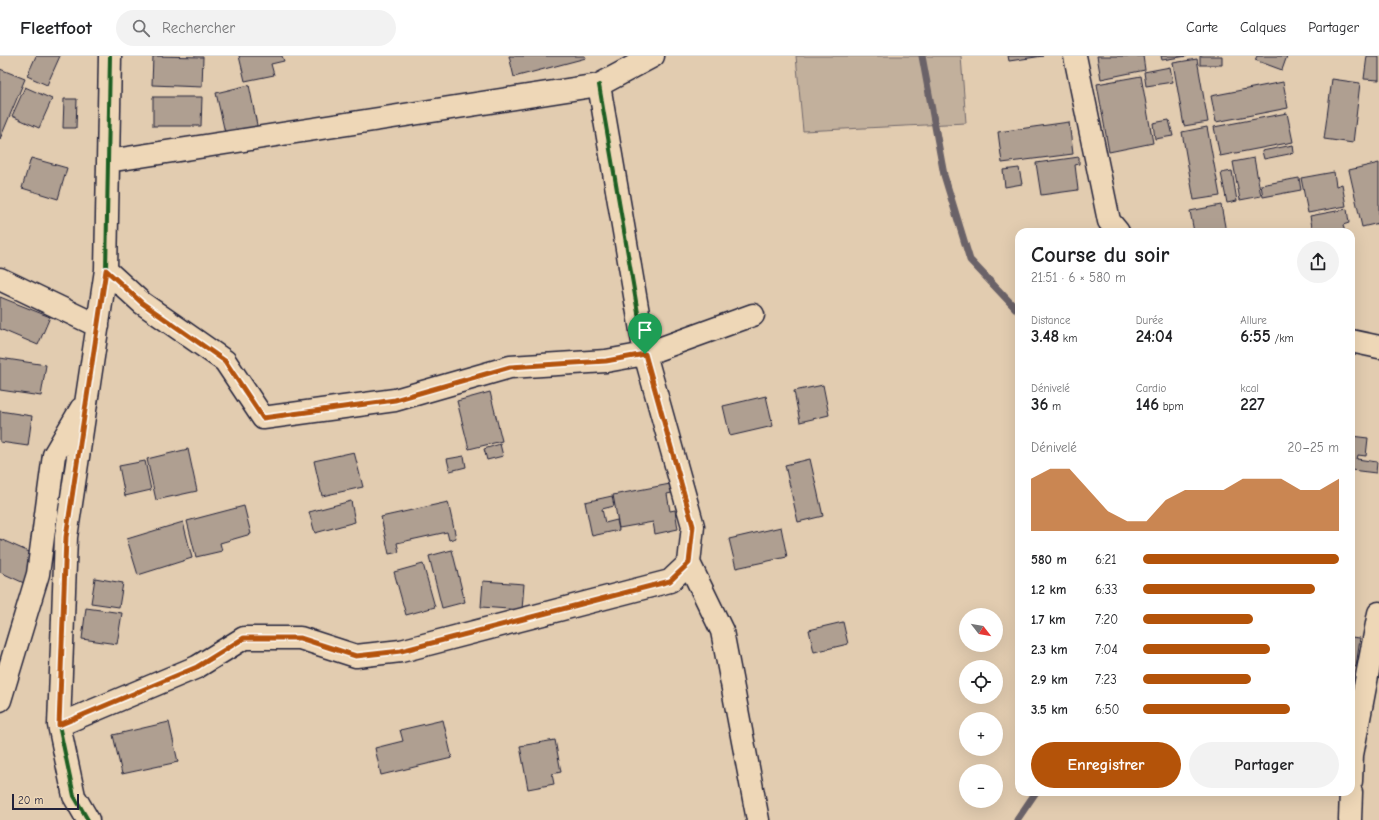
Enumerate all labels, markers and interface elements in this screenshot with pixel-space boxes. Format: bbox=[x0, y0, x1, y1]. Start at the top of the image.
search box bbox=[116, 10, 396, 46]
text: Fleetfoot bbox=[20, 17, 92, 39]
icon: search bbox=[130, 17, 152, 39]
text: Rechercher bbox=[162, 19, 235, 37]
text: Carte bbox=[1186, 19, 1218, 36]
text: Calques bbox=[1240, 19, 1286, 36]
text: Partager bbox=[1308, 19, 1359, 36]
button: share bbox=[1297, 241, 1339, 283]
text: Course du soir bbox=[1031, 242, 1170, 268]
text: 21:51 · 6 × 580 m bbox=[1031, 270, 1126, 285]
pin bbox=[628, 313, 662, 354]
text: Distance bbox=[1031, 314, 1070, 327]
text: Durée bbox=[1136, 314, 1163, 327]
text: Allure bbox=[1240, 314, 1267, 327]
icon: arrive bbox=[634, 319, 656, 341]
text: 3.48 bbox=[1031, 327, 1059, 346]
text: 24:04 bbox=[1136, 327, 1173, 346]
text: 6:55 bbox=[1240, 327, 1271, 346]
text: km bbox=[1059, 332, 1077, 345]
text: /km bbox=[1271, 332, 1294, 345]
text: Dénivelé bbox=[1031, 382, 1070, 395]
text: Cardio bbox=[1136, 382, 1166, 395]
text: kcal bbox=[1240, 382, 1259, 395]
text: 36 bbox=[1031, 395, 1048, 414]
text: 146 bbox=[1136, 395, 1159, 414]
text: 227 bbox=[1240, 395, 1265, 414]
text: m bbox=[1048, 400, 1061, 413]
text: bpm bbox=[1159, 400, 1184, 413]
text: Dénivelé bbox=[1031, 440, 1077, 455]
text: 20–25 m bbox=[1288, 440, 1339, 455]
text: 580 m bbox=[1031, 552, 1067, 567]
text: 6:21 bbox=[1095, 552, 1116, 567]
text: 1.2 km bbox=[1031, 582, 1066, 597]
text: 6:33 bbox=[1095, 582, 1118, 597]
north arrow bbox=[959, 608, 1003, 652]
map controls bbox=[959, 608, 1003, 808]
text: 1.7 km bbox=[1031, 612, 1066, 627]
text: 7:20 bbox=[1095, 612, 1118, 627]
text: 2.3 km bbox=[1031, 642, 1068, 657]
text: 7:04 bbox=[1095, 642, 1118, 657]
button: locate bbox=[959, 660, 1003, 704]
text: 2.9 km bbox=[1031, 672, 1068, 687]
text: 7:23 bbox=[1095, 672, 1117, 687]
text: 3.5 km bbox=[1031, 702, 1068, 717]
text: 6:50 bbox=[1095, 702, 1119, 717]
button: + bbox=[959, 712, 1003, 756]
button: Enregistrer bbox=[1031, 742, 1181, 788]
button: Partager bbox=[1189, 742, 1339, 788]
button: − bbox=[959, 764, 1003, 808]
scale bar bbox=[12, 792, 79, 811]
text: 20 m bbox=[18, 794, 43, 807]

